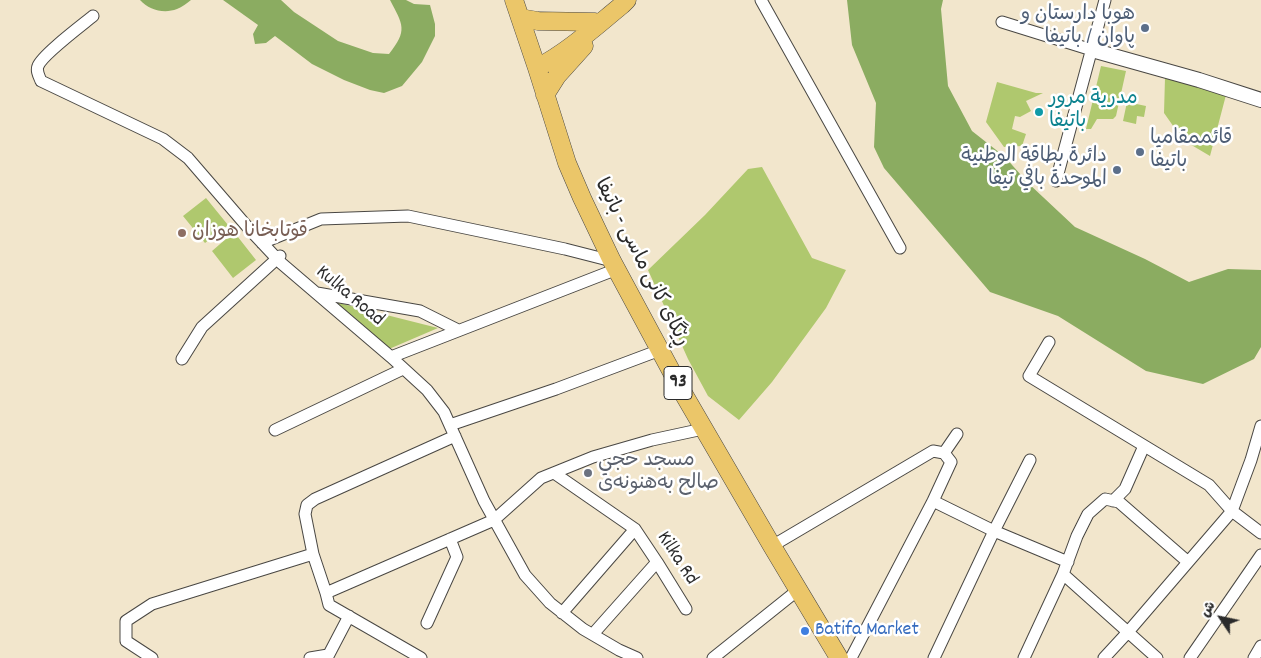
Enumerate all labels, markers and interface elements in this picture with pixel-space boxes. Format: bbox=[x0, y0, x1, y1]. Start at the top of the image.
place label: هوبا دارستان و پاوان / باتيفا bbox=[1021, 4, 1135, 51]
marker: هوبا دارستان و پاوان / باتيفا bbox=[1139, 22, 1151, 34]
place label: مدرية مرور باتيفا bbox=[1049, 88, 1138, 135]
marker: مدرية مرور باتيفا bbox=[1033, 106, 1045, 118]
place label: قائممقاميا باتيفا bbox=[1150, 128, 1232, 175]
place label: دائرة بطاقة الوطنية الموحدة بافي تيفا bbox=[961, 146, 1107, 193]
marker: قائممقاميا باتيفا bbox=[1134, 146, 1146, 158]
marker: دائرة بطاقة الوطنية الموحدة بافي تيفا bbox=[1111, 164, 1123, 176]
street label: ڕێگای کانی ماسی - باتيفا bbox=[587, 175, 693, 351]
place label: قوتابخانا هوزان bbox=[192, 221, 308, 245]
marker: قوتابخانا هوزان bbox=[176, 227, 188, 239]
street label: Kulka Road bbox=[310, 261, 388, 333]
road number: 93 bbox=[664, 366, 692, 399]
place label: مسجد حجي صالح بەھنونەی bbox=[598, 450, 719, 497]
marker: مسجد حجي صالح بەھنونەی bbox=[582, 467, 594, 479]
street label: Kilka Rd bbox=[650, 528, 702, 590]
north arrow bbox=[1196, 593, 1246, 643]
text: ش bbox=[1196, 598, 1221, 622]
place label: Batifa Market bbox=[815, 619, 919, 643]
marker: Batifa Market bbox=[799, 625, 811, 637]

